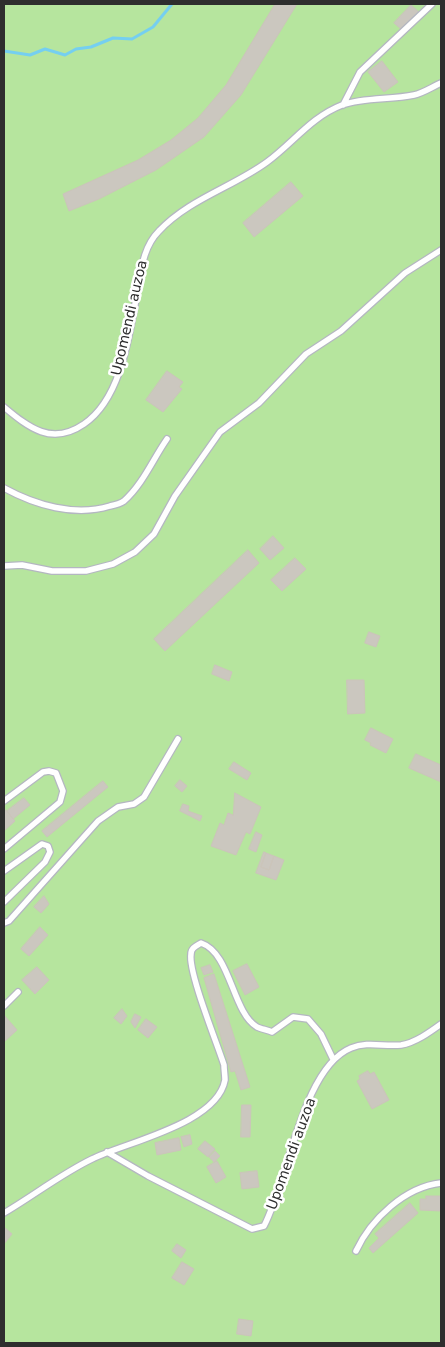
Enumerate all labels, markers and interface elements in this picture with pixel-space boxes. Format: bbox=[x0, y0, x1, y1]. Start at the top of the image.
street label: Upomendi auzoa bbox=[109, 259, 151, 377]
street label: Upomendi auzoa bbox=[264, 1096, 320, 1212]

